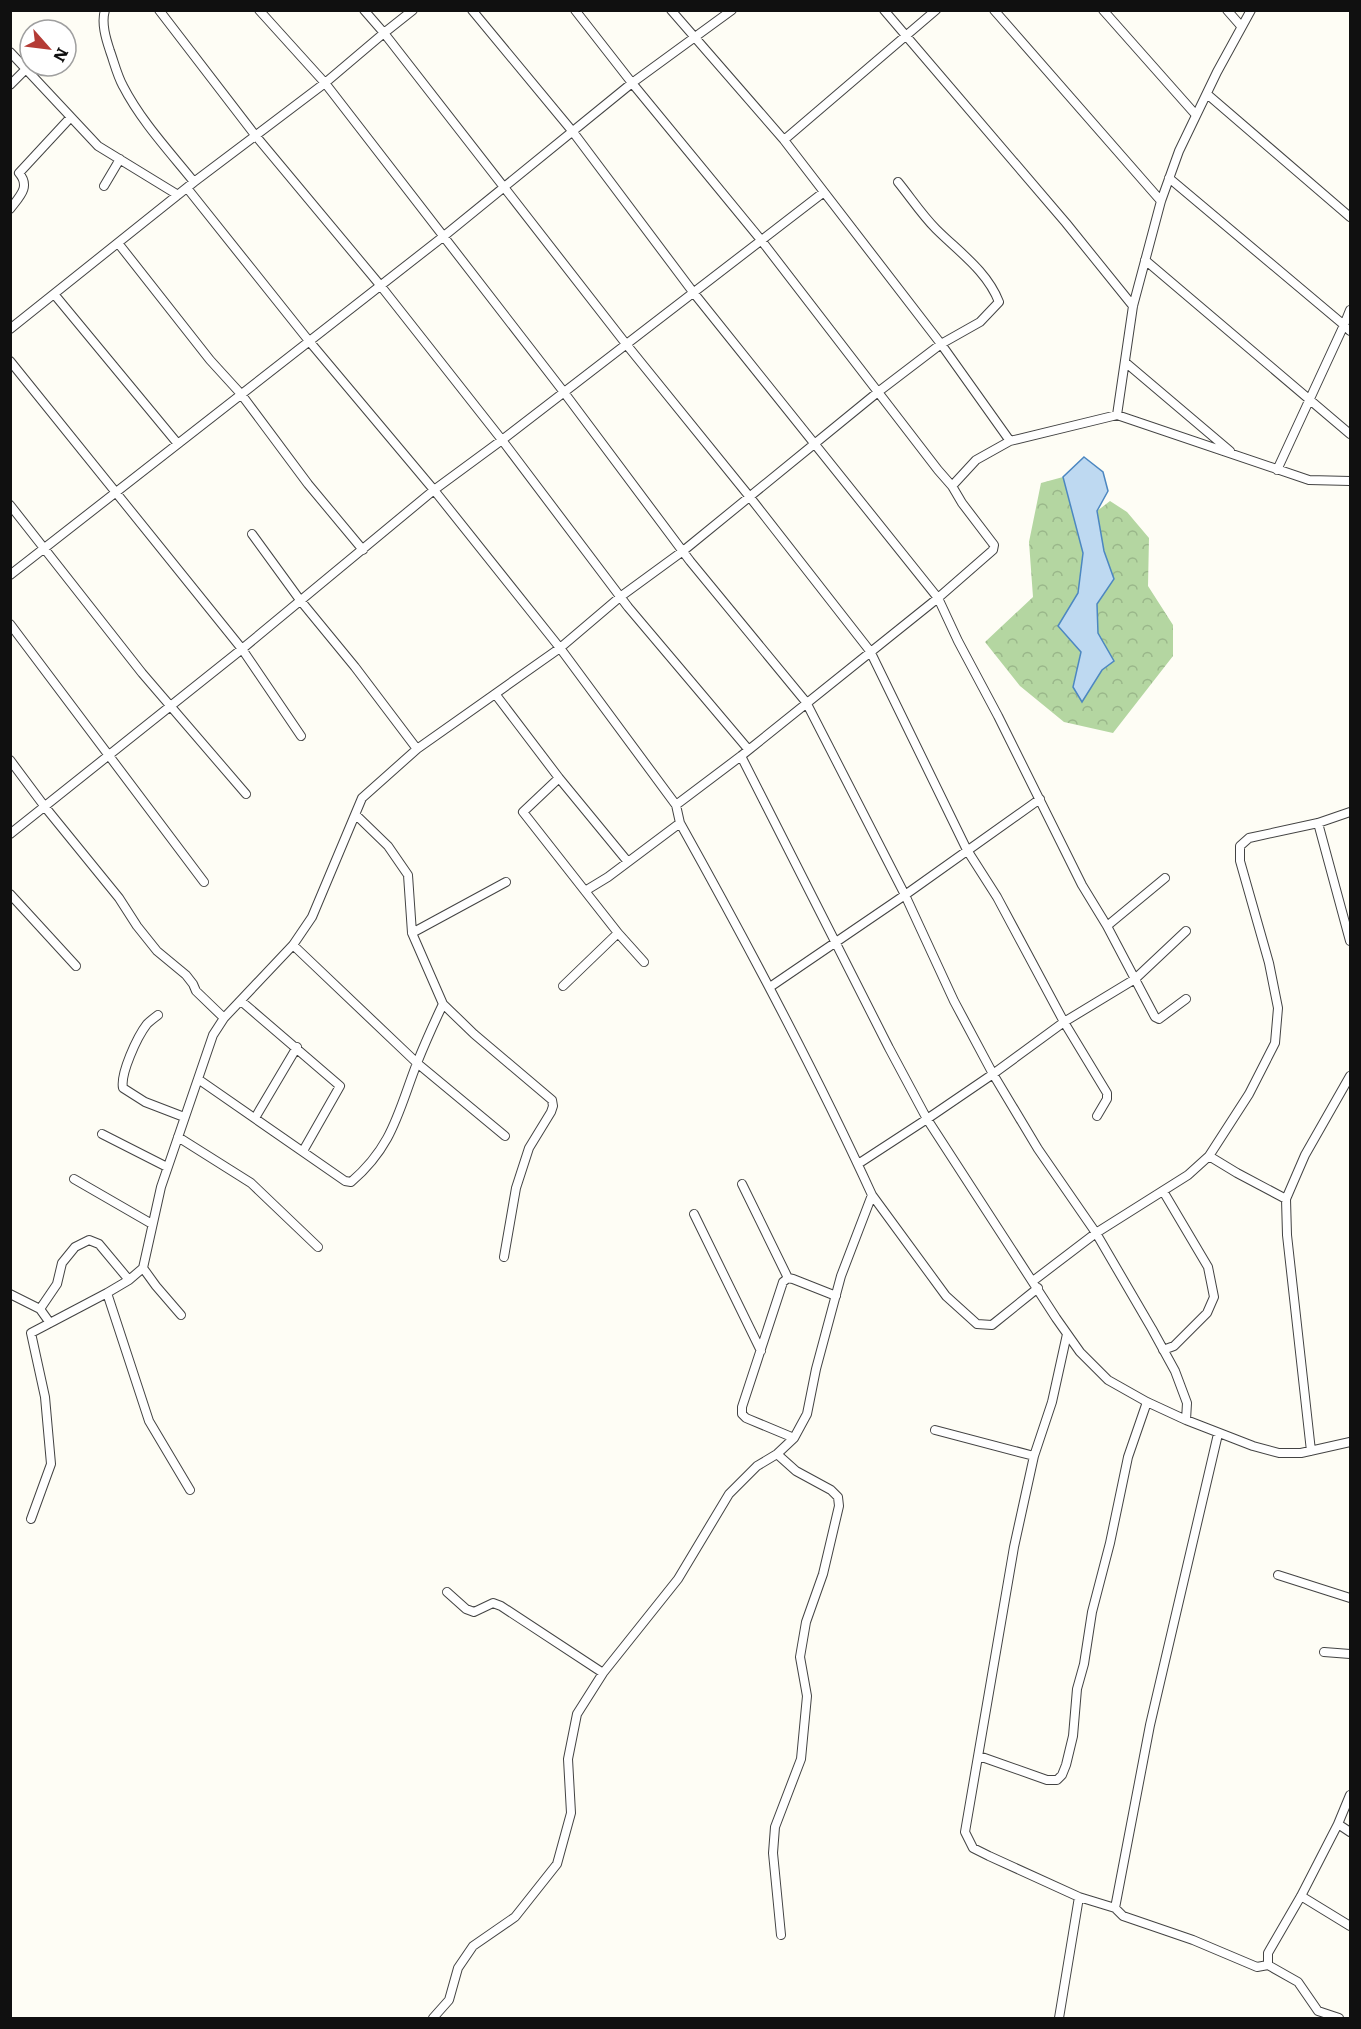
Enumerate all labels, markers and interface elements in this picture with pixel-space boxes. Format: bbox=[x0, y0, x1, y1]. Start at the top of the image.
north arrow bbox=[18, 18, 78, 78]
text: N bbox=[48, 44, 76, 67]

